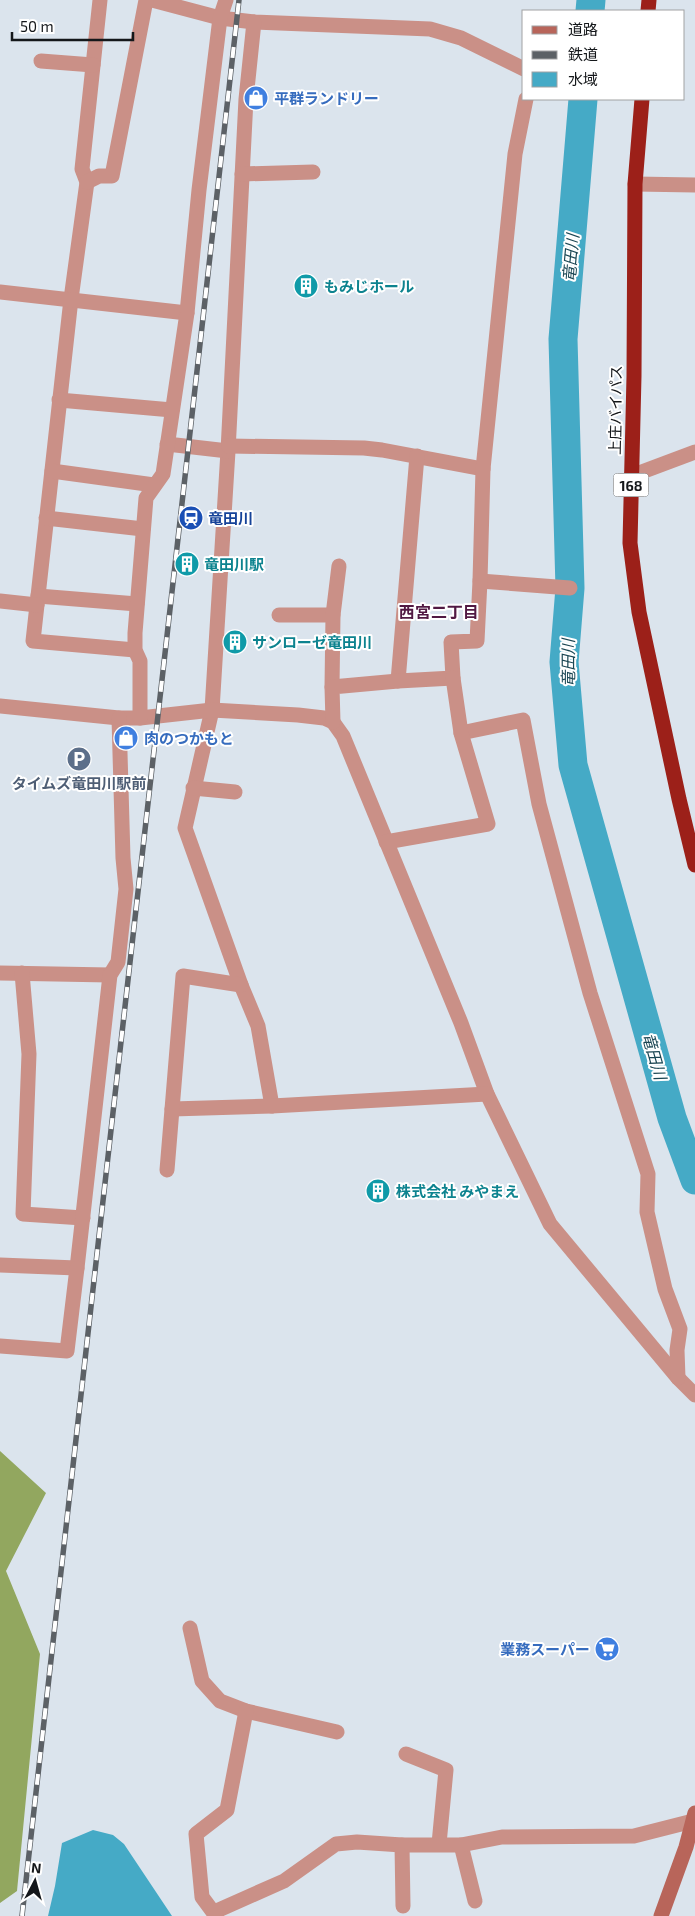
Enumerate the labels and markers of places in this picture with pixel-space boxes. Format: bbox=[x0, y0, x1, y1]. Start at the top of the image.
shop icon: 平群ランドリー bbox=[243, 85, 269, 111]
place label: 平群ランドリー bbox=[274, 89, 379, 107]
building icon: もみじホール bbox=[293, 273, 319, 299]
place label: もみじホール bbox=[324, 277, 414, 295]
station icon: 竜田川 bbox=[178, 505, 204, 531]
place label: 竜田川 bbox=[208, 509, 253, 527]
building icon: 竜田川駅 bbox=[174, 551, 200, 577]
place label: 竜田川駅 bbox=[204, 555, 264, 573]
building icon: サンローゼ竜田川 bbox=[222, 629, 248, 655]
place label: サンローゼ竜田川 bbox=[252, 633, 372, 651]
shop icon: 肉のつかもと bbox=[113, 725, 139, 751]
place label: 肉のつかもと bbox=[144, 729, 234, 747]
parking icon: タイムズ竜田川駅前 bbox=[66, 746, 92, 772]
place label: タイムズ竜田川駅前 bbox=[12, 774, 146, 792]
building icon: 株式会社 みやまえ bbox=[365, 1178, 391, 1204]
place label: 株式会社 みやまえ bbox=[396, 1182, 519, 1200]
supermarket icon: 業務スーパー bbox=[594, 1636, 620, 1662]
place label: 業務スーパー bbox=[500, 1640, 590, 1658]

